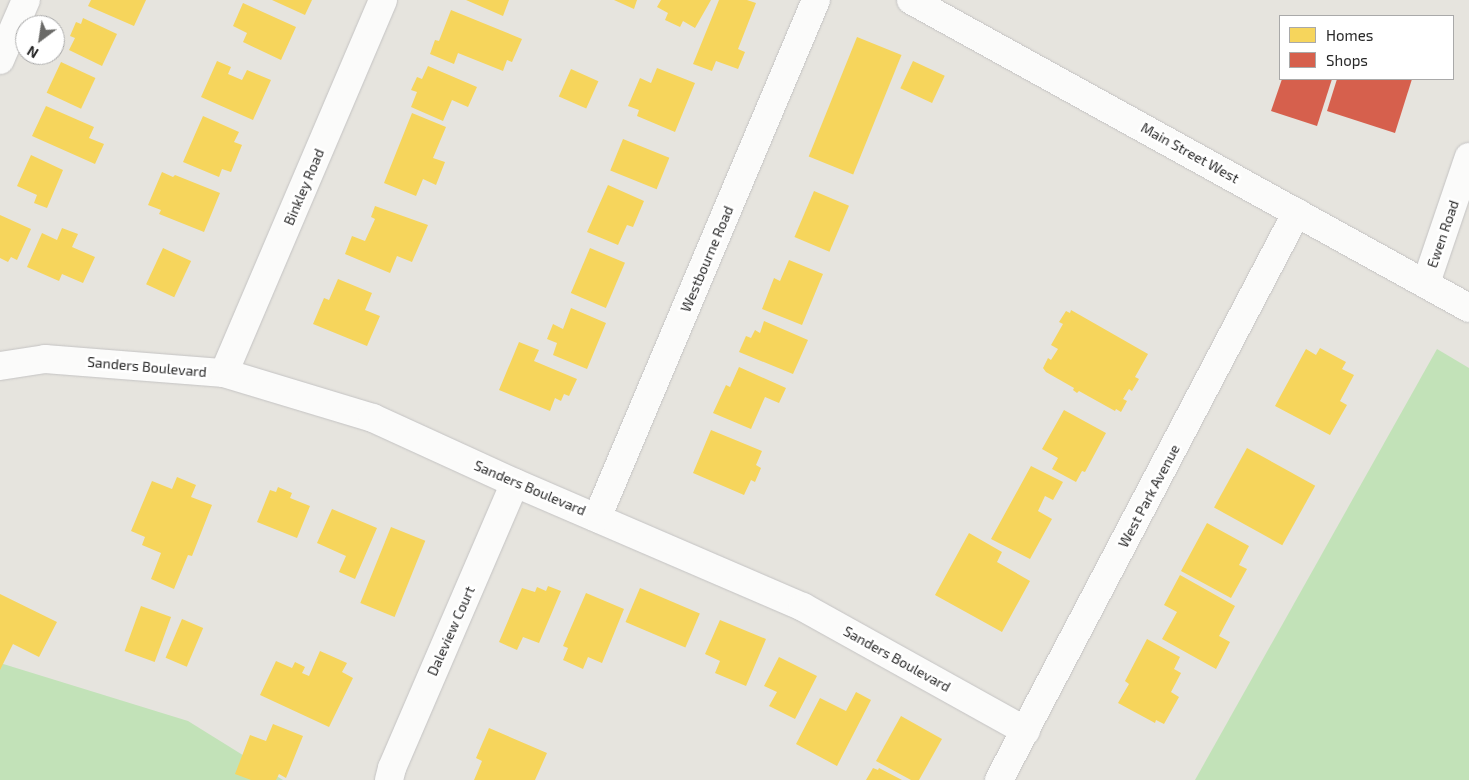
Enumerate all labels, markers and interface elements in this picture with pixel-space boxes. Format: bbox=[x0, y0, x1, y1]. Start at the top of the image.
north arrow bbox=[15, 15, 65, 65]
legend bbox=[1279, 15, 1454, 80]
text: Homes bbox=[1326, 26, 1373, 44]
text: N bbox=[24, 43, 41, 62]
text: Shops bbox=[1326, 51, 1368, 69]
street label: Main Street West bbox=[1138, 119, 1242, 187]
street label: Binkley Road bbox=[280, 146, 328, 228]
street label: Ewen Road bbox=[1424, 198, 1462, 270]
street label: Westbourne Road bbox=[677, 203, 737, 315]
street label: Sanders Boulevard bbox=[87, 353, 207, 381]
street label: West Park Avenue bbox=[1115, 441, 1183, 551]
street label: Sanders Boulevard bbox=[472, 457, 588, 519]
street label: Daleview Court bbox=[424, 583, 478, 679]
street label: Sanders Boulevard bbox=[841, 623, 953, 695]

